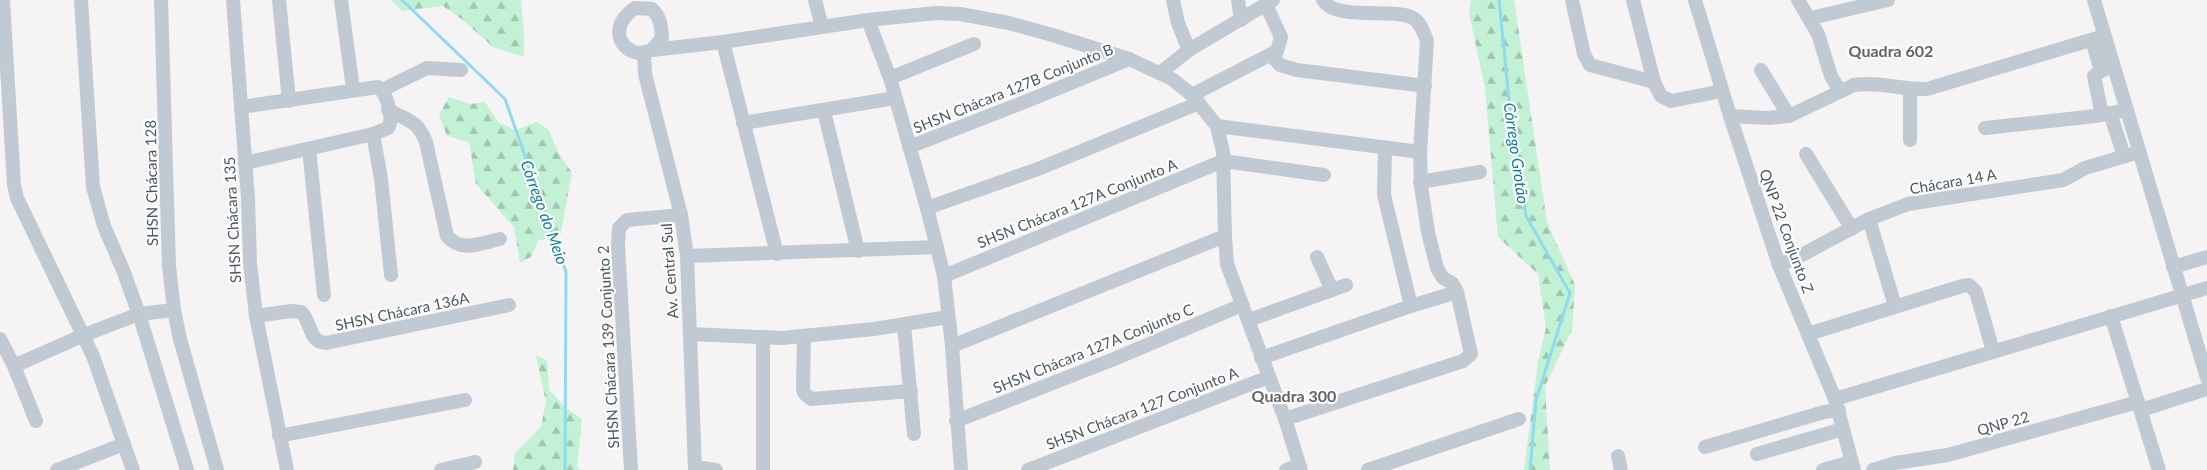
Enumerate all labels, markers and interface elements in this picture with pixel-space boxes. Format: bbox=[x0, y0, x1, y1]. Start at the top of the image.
street label: SHSN Chácara 127B Conjunto B bbox=[910, 40, 1116, 136]
district label: Quadra 602 bbox=[1849, 41, 1933, 60]
water label: Córrego Grotão bbox=[1500, 101, 1534, 205]
street label: SHSN Chácara 128 bbox=[141, 120, 161, 246]
street label: SHSN Chácara 127A Conjunto A bbox=[974, 154, 1180, 251]
street label: SHSN Chácara 135 bbox=[220, 157, 244, 283]
water label: Córrego do Meio bbox=[517, 157, 573, 267]
street label: Chácara 14 A bbox=[1908, 164, 1999, 198]
street label: QNP 22 Conjunto Z bbox=[1756, 166, 1818, 296]
street label: Av. Central Sul bbox=[657, 223, 681, 319]
street label: SHSN Chácara 139 Conjunto 2 bbox=[594, 245, 622, 449]
street label: SHSN Chácara 136A bbox=[333, 288, 471, 334]
street label: SHSN Chácara 127A Conjunto C bbox=[990, 299, 1196, 397]
street label: SHSN Chácara 127 Conjunto A bbox=[1043, 363, 1241, 453]
district label: Quadra 300 bbox=[1252, 386, 1336, 405]
street label: QNP 22 bbox=[1975, 407, 2031, 439]

